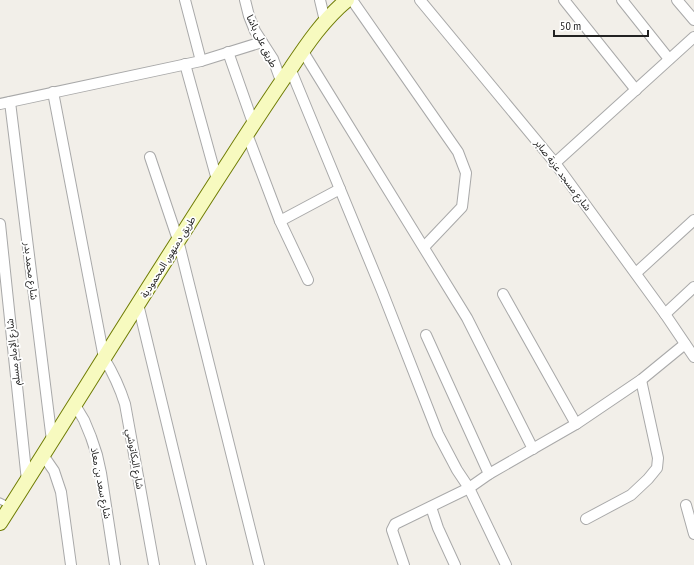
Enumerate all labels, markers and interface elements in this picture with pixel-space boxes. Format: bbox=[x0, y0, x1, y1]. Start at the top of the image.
street label: طريق على باشا bbox=[244, 12, 281, 70]
scale bar bbox=[554, 12, 648, 38]
text: 50 m bbox=[560, 18, 581, 33]
street label: شارع مسجد عزبة صابر bbox=[530, 136, 594, 214]
street label: طريق دمنهور, المحمودية bbox=[138, 213, 199, 300]
street label: شارع محمد بدر bbox=[20, 240, 41, 301]
street label: شارع الإمام مسلم bbox=[3, 317, 25, 386]
street label: شارع البكاتوشي bbox=[122, 428, 147, 491]
street label: شارع سعد بن معاذ bbox=[87, 446, 114, 520]

